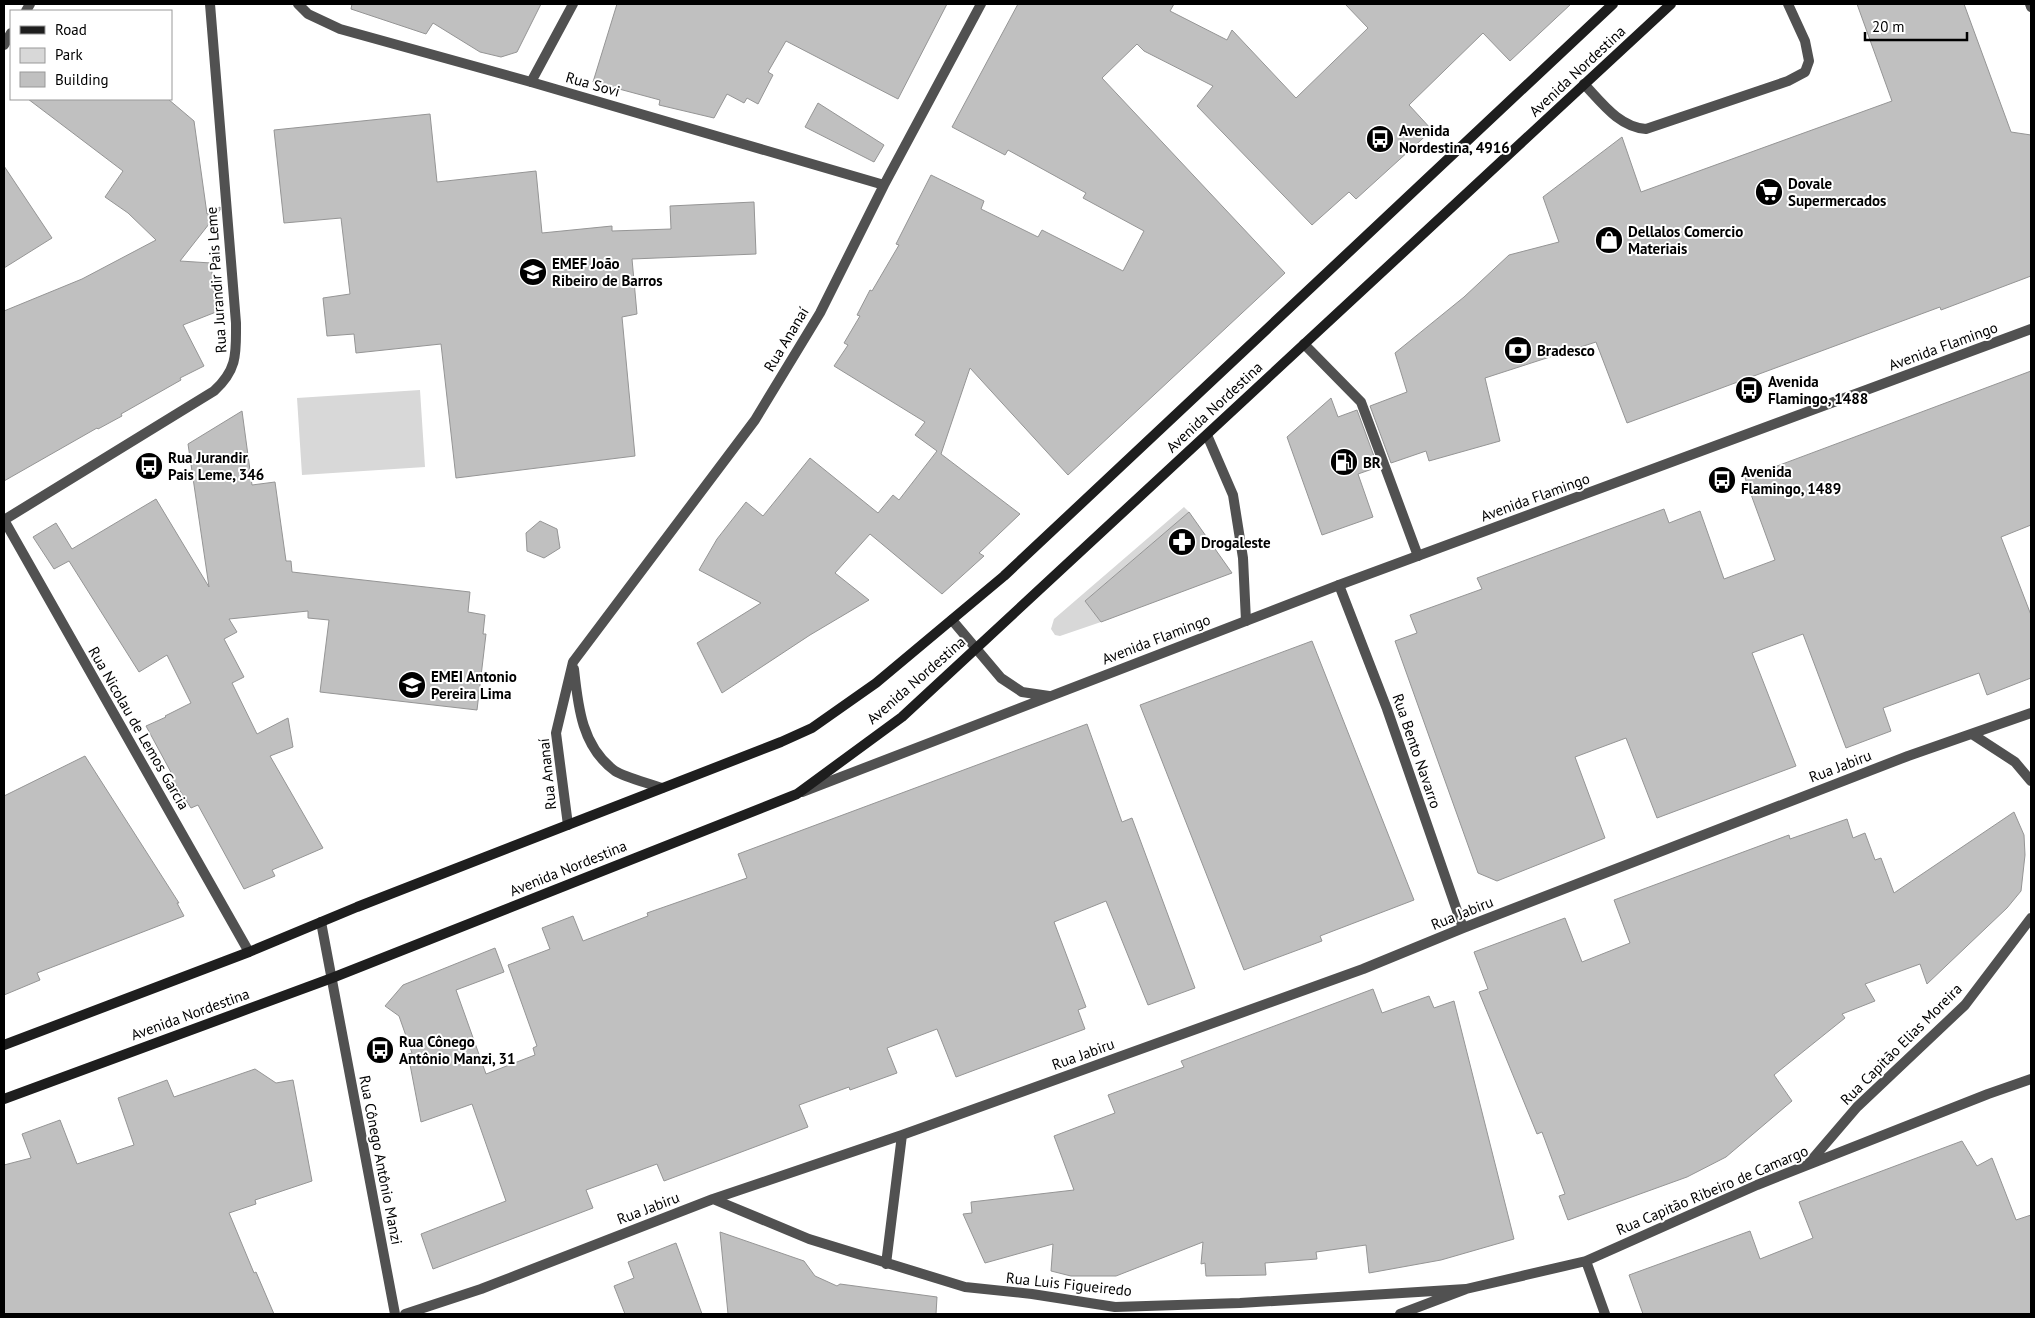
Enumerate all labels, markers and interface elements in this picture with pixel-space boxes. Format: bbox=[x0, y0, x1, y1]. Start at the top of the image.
legend bbox=[10, 10, 172, 100]
scale bar bbox=[1865, 10, 1968, 42]
text: 20 m bbox=[1872, 17, 1905, 36]
text: Road bbox=[55, 20, 87, 39]
street label: Avenida Nordestina bbox=[1525, 22, 1629, 120]
text: Park bbox=[55, 45, 83, 64]
street label: Rua Sovi bbox=[564, 67, 622, 101]
text: Building bbox=[55, 70, 109, 89]
place label: Avenida Nordestina, 4916 bbox=[1399, 121, 1510, 157]
bus stop icon: Avenida Nordestina, 4916 bbox=[1365, 124, 1395, 154]
place label: Dovale Supermercados bbox=[1788, 174, 1886, 210]
supermarket icon: Dovale Supermercados bbox=[1754, 177, 1784, 207]
street label: Rua Jurandir Pais Leme bbox=[201, 206, 231, 354]
place label: Dellalos Comercio Materiais bbox=[1628, 222, 1743, 258]
shop icon: Dellalos Comercio Materiais bbox=[1594, 225, 1624, 255]
place label: EMEF João Ribeiro de Barros bbox=[552, 254, 663, 290]
school or university icon: EMEF João Ribeiro de Barros bbox=[518, 257, 548, 287]
street label: Rua Ananaí bbox=[759, 303, 813, 375]
street label: Avenida Flamingo bbox=[1886, 317, 2000, 375]
bank icon: Bradesco bbox=[1503, 335, 1533, 365]
place label: Bradesco bbox=[1537, 341, 1595, 360]
street label: Avenida Nordestina bbox=[1162, 358, 1266, 456]
place label: Avenida Flamingo, 1488 bbox=[1768, 372, 1868, 408]
bus stop icon: Avenida Flamingo, 1488 bbox=[1734, 375, 1764, 405]
fuel station icon: BR bbox=[1329, 447, 1359, 477]
place label: Rua Jurandir Pais Leme, 346 bbox=[168, 448, 264, 484]
bus stop icon: Rua Jurandir Pais Leme, 346 bbox=[134, 451, 164, 481]
place label: BR bbox=[1363, 453, 1381, 472]
place label: Avenida Flamingo, 1489 bbox=[1741, 462, 1841, 498]
bus stop icon: Avenida Flamingo, 1489 bbox=[1707, 465, 1737, 495]
street label: Avenida Flamingo bbox=[1478, 468, 1592, 526]
pharmacy icon: Drogaleste bbox=[1167, 527, 1197, 557]
place label: Drogaleste bbox=[1201, 533, 1271, 552]
street label: Avenida Flamingo bbox=[1099, 610, 1213, 668]
street label: Avenida Nordestina bbox=[863, 632, 969, 728]
street label: Rua Nicolau de Lemos Garcia bbox=[84, 643, 194, 813]
place label: EMEI Antonio Pereira Lima bbox=[431, 667, 517, 703]
school or university icon: EMEI Antonio Pereira Lima bbox=[397, 670, 427, 700]
street label: Rua Bento Navarro bbox=[1388, 691, 1446, 811]
street label: Rua Ananaí bbox=[534, 737, 560, 811]
street label: Rua Jabiru bbox=[1806, 745, 1874, 787]
street label: Avenida Nordestina bbox=[507, 836, 629, 900]
street label: Rua Jabiru bbox=[1428, 892, 1496, 934]
street label: Rua Capitão Elias Moreira bbox=[1836, 979, 1966, 1109]
street label: Avenida Nordestina bbox=[128, 984, 252, 1044]
place label: Rua Cônego Antônio Manzi, 31 bbox=[399, 1032, 516, 1068]
street label: Rua Jabiru bbox=[1049, 1034, 1117, 1074]
bus stop icon: Rua Cônego Antônio Manzi, 31 bbox=[365, 1035, 395, 1065]
street label: Rua Cônego Antônio Manzi bbox=[355, 1074, 407, 1246]
street label: Rua Capitão Ribeiro de Camargo bbox=[1613, 1141, 1811, 1239]
street label: Rua Jabiru bbox=[614, 1187, 682, 1229]
street label: Rua Luis Figueiredo bbox=[1005, 1268, 1133, 1300]

